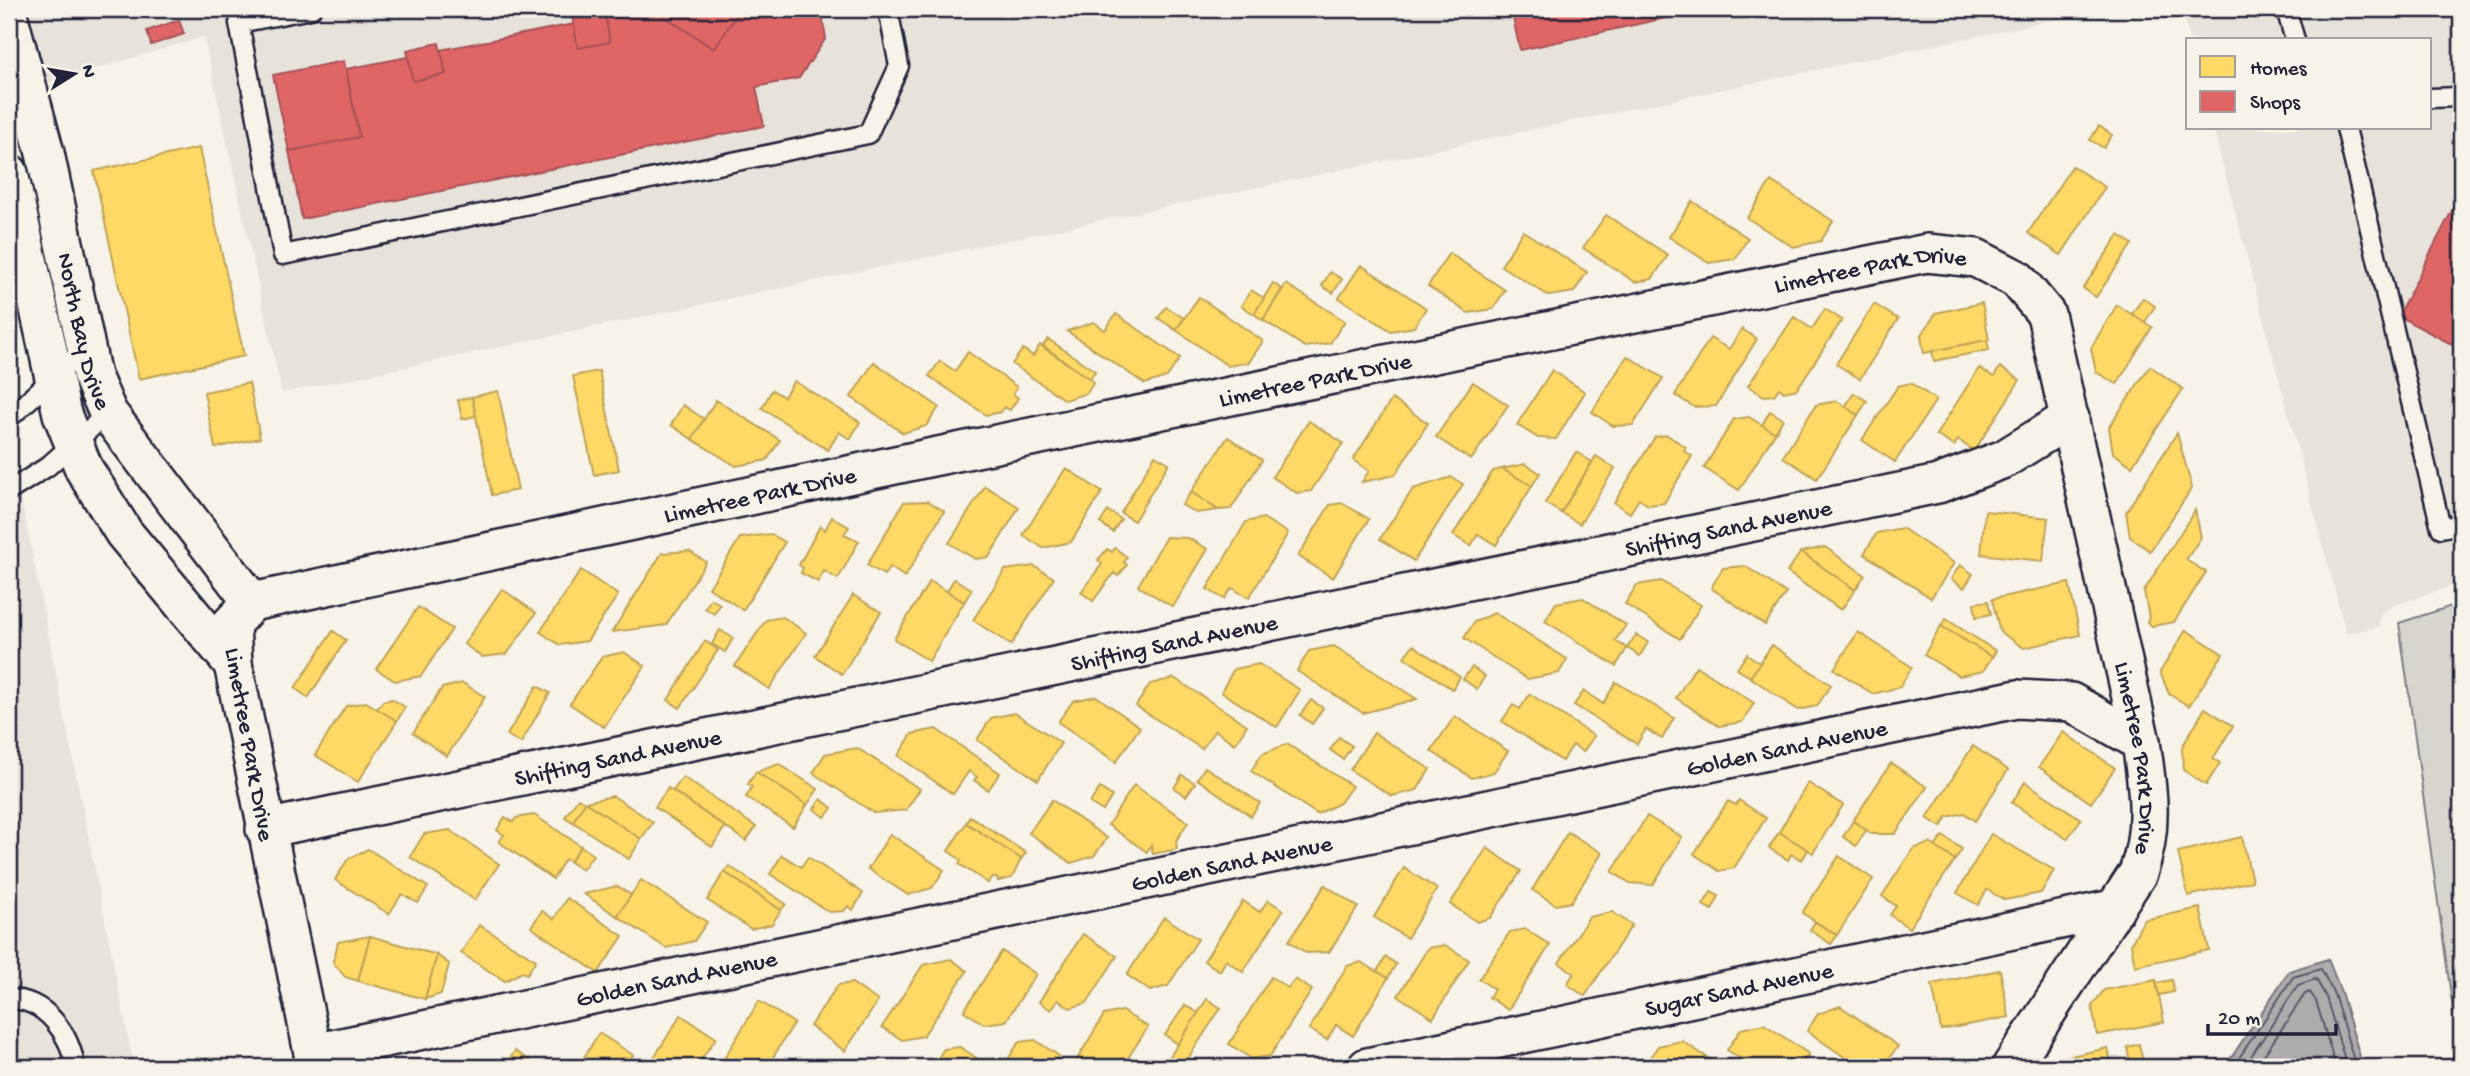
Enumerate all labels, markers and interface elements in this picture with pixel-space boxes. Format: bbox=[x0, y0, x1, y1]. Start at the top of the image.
north arrow bbox=[38, 38, 108, 108]
legend bbox=[2186, 38, 2432, 130]
text: Homes bbox=[2250, 58, 2308, 83]
text: N bbox=[75, 63, 100, 80]
text: Shops bbox=[2250, 92, 2301, 117]
street label: Limetree Park Drive bbox=[1772, 241, 1969, 302]
street label: North Bay Drive bbox=[48, 251, 116, 415]
street label: Limetree Park Drive bbox=[1217, 348, 1415, 416]
street label: Limetree Park Drive bbox=[662, 463, 860, 532]
street label: Shifting Sand Avenue bbox=[1623, 495, 1835, 566]
street label: Shifting Sand Avenue bbox=[1069, 609, 1281, 680]
street label: Limetree Park Drive bbox=[216, 646, 279, 844]
street label: Limetree Park Drive bbox=[2106, 659, 2159, 858]
street label: Golden Sand Avenue bbox=[1684, 715, 1891, 785]
street label: Shifting Sand Avenue bbox=[512, 724, 725, 795]
street label: Golden Sand Avenue bbox=[1129, 831, 1336, 901]
street label: Golden Sand Avenue bbox=[574, 946, 781, 1016]
street label: Sugar Sand Avenue bbox=[1643, 957, 1837, 1026]
scale bar bbox=[2208, 992, 2335, 1036]
text: 20 m bbox=[2218, 1008, 2260, 1033]

